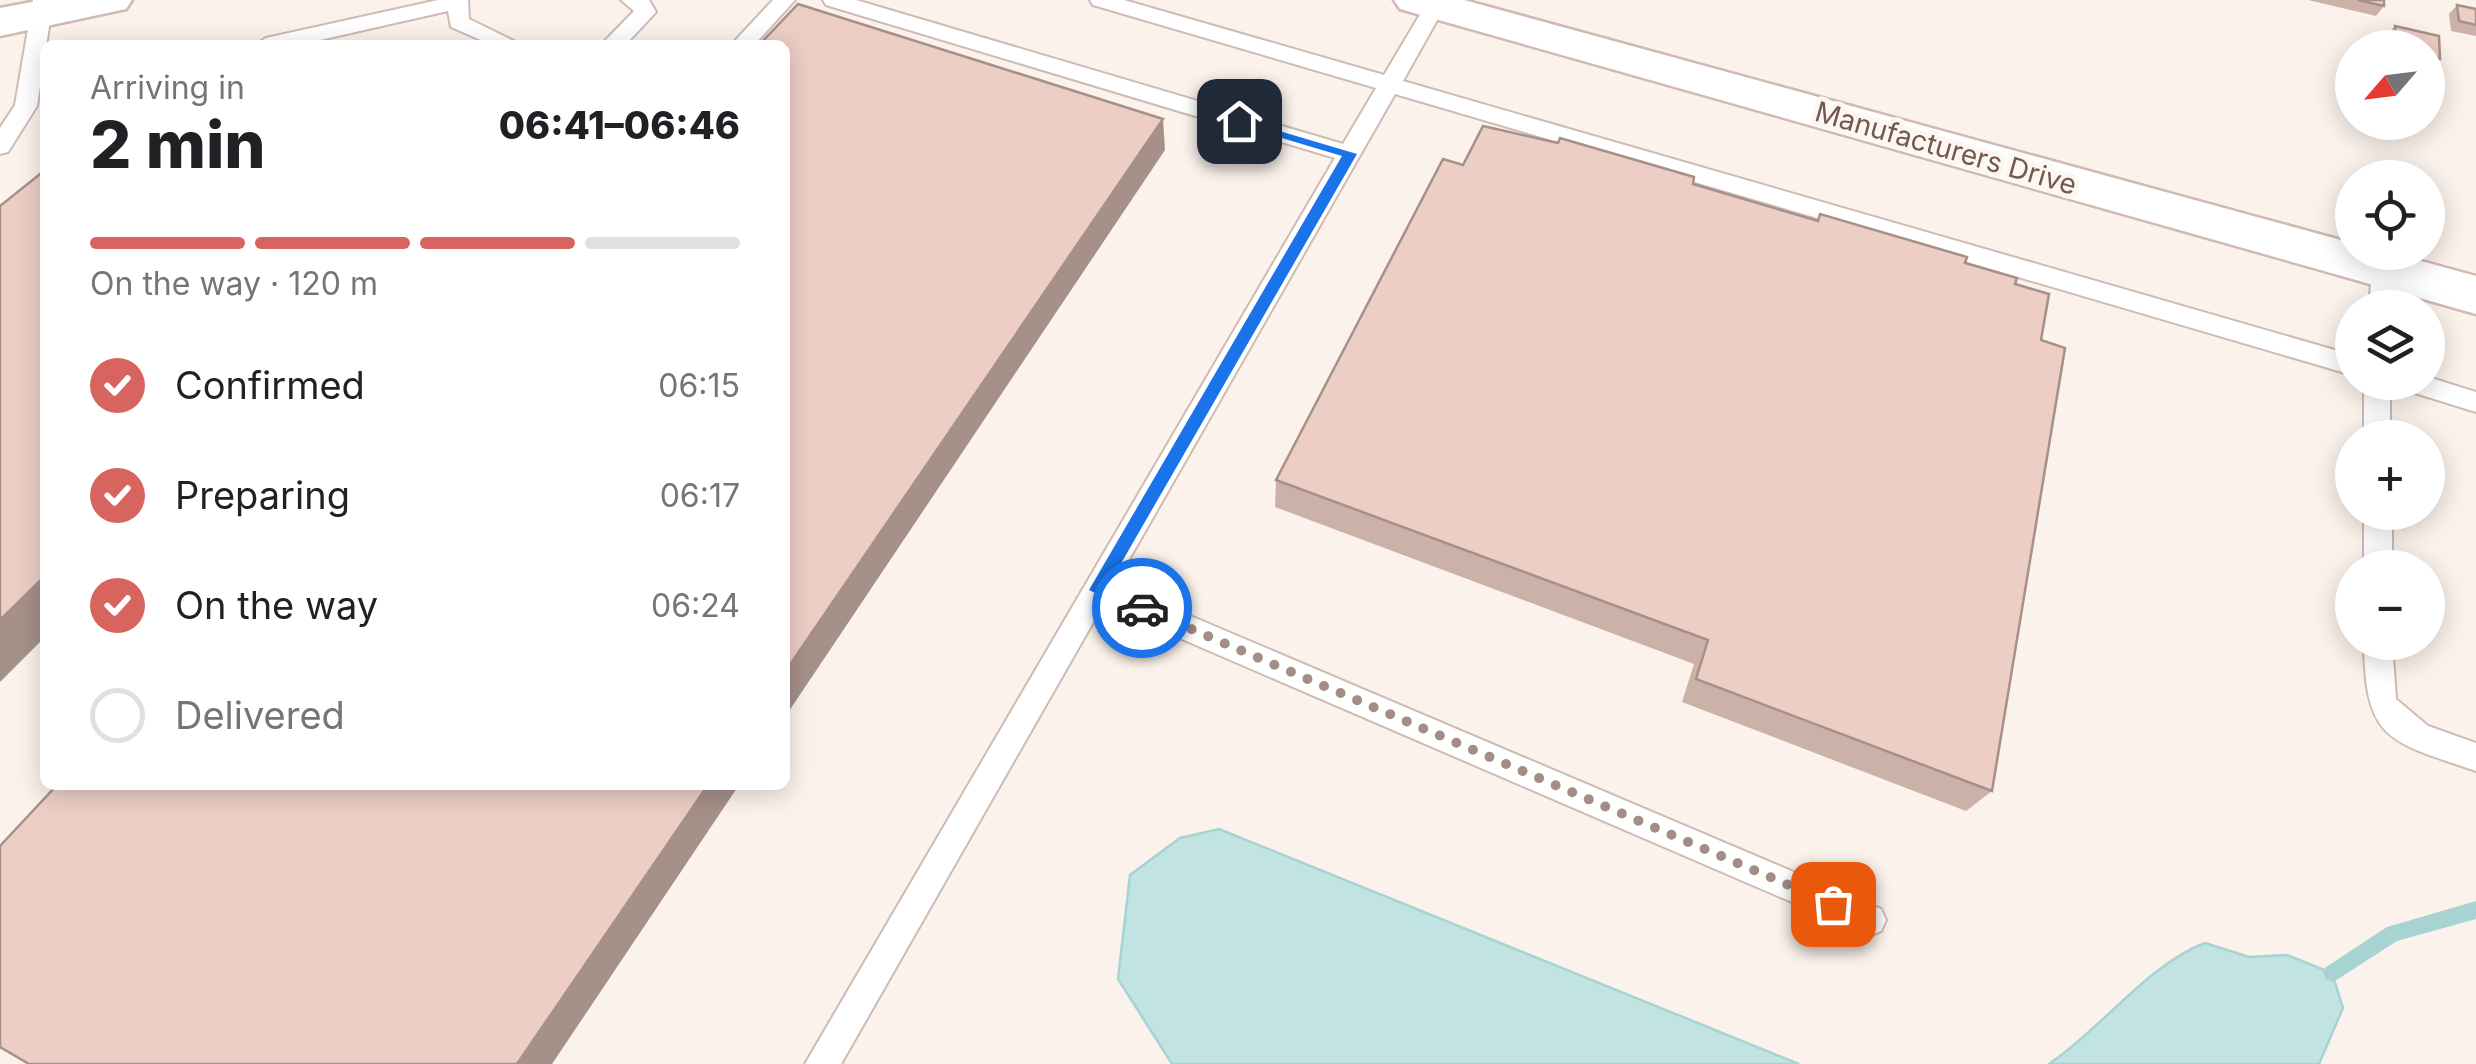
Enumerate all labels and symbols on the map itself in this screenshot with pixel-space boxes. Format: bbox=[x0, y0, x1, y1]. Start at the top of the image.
north arrow bbox=[2335, 30, 2445, 140]
pin bbox=[1197, 79, 1282, 164]
street label: Manufacturers Drive bbox=[1811, 94, 2081, 202]
courier bbox=[1092, 558, 1192, 658]
pin bbox=[1791, 862, 1876, 947]

